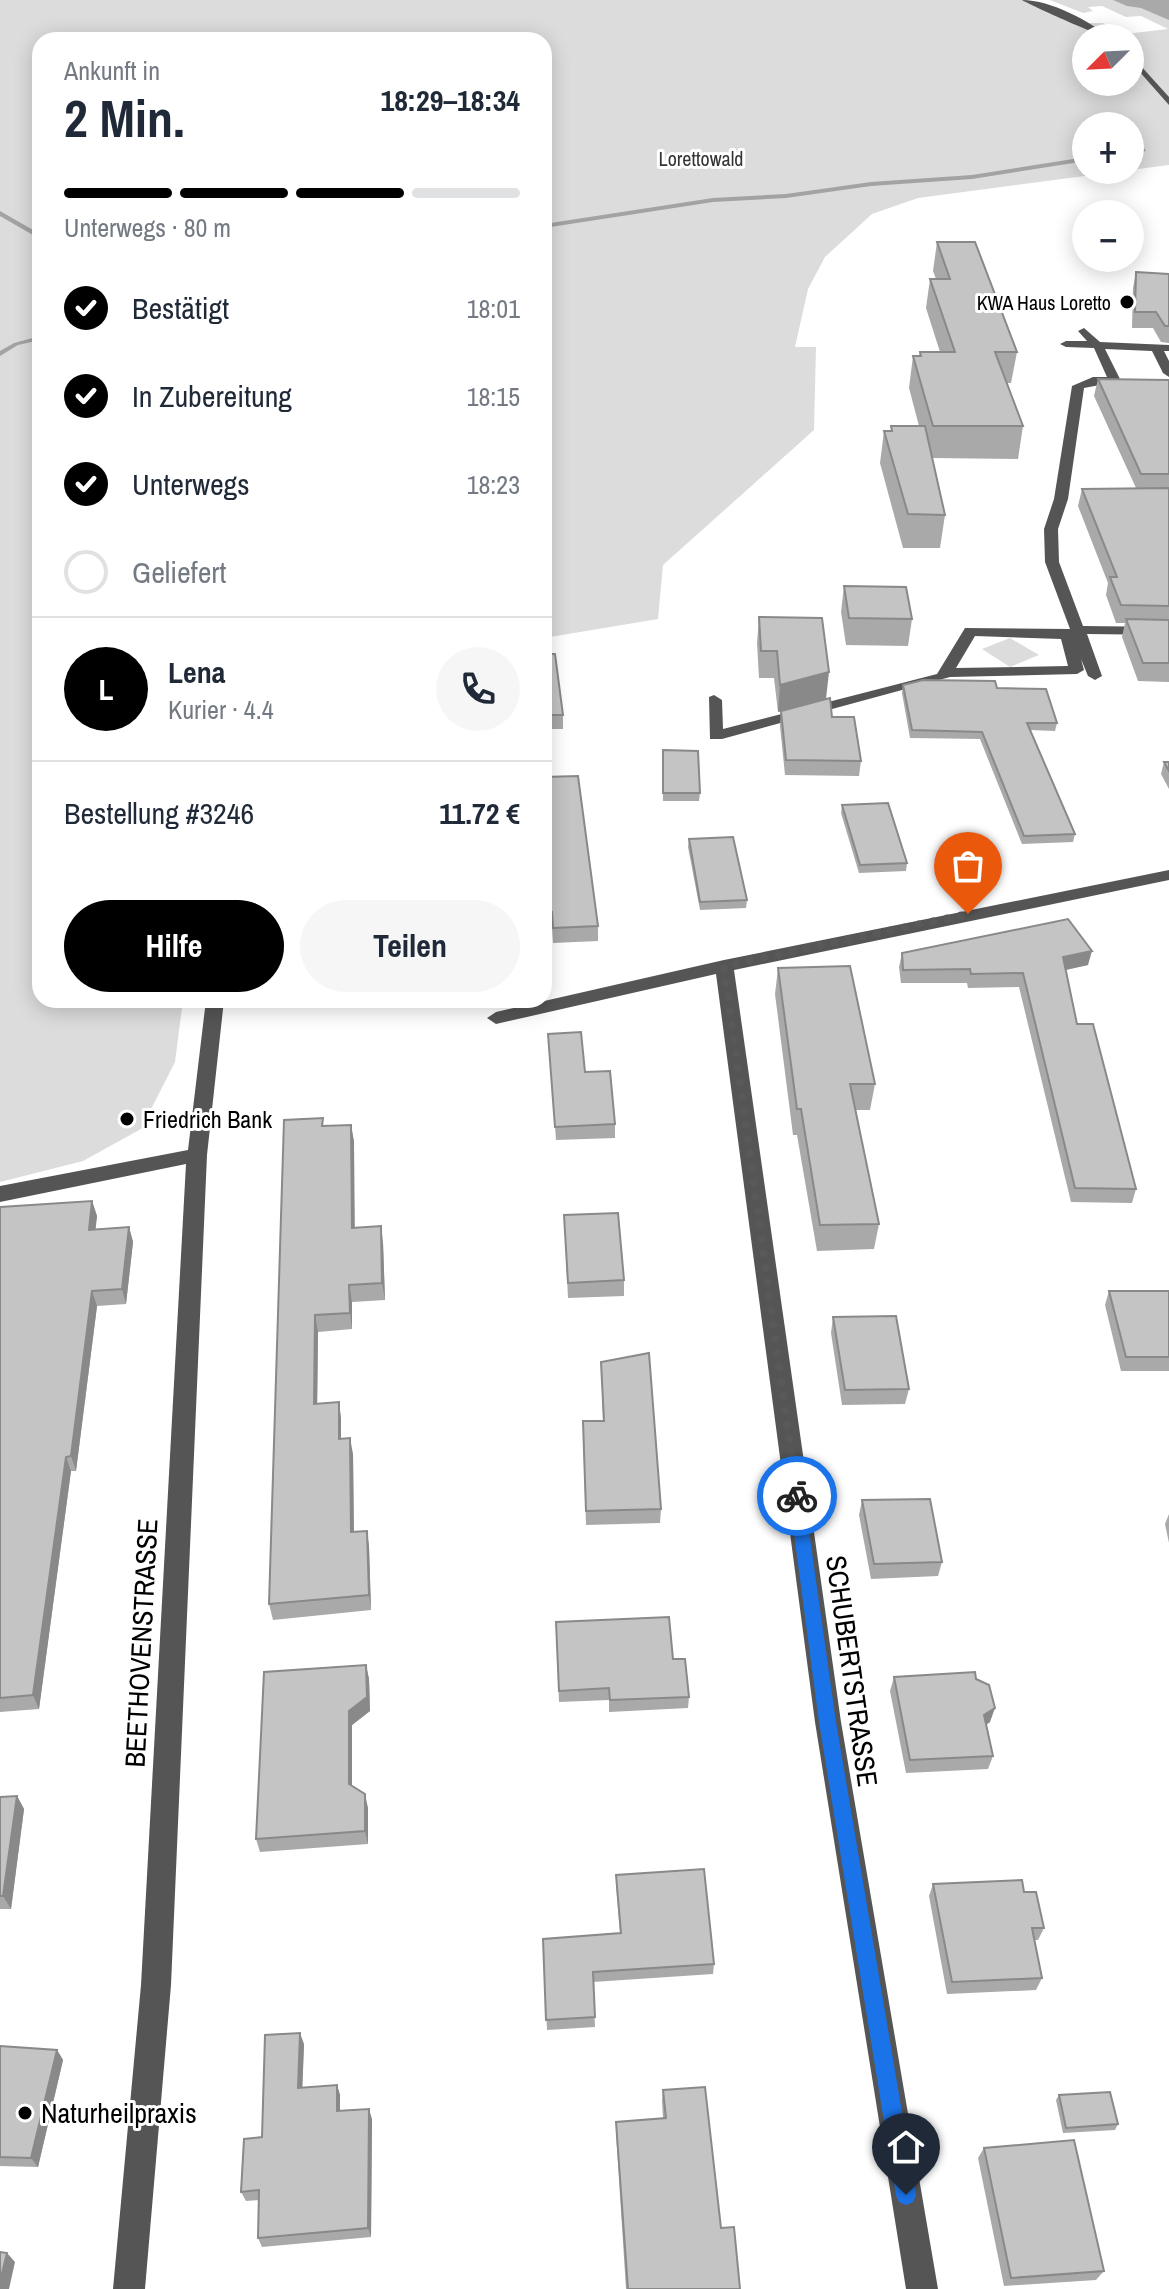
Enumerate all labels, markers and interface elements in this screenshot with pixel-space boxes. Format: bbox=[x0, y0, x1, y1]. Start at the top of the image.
north arrow bbox=[1072, 24, 1144, 96]
map controls bbox=[1072, 24, 1144, 272]
text: Ankunft in bbox=[64, 53, 160, 88]
text: 18:29–18:34 bbox=[381, 80, 520, 120]
text: 2 Min. bbox=[64, 83, 185, 153]
button: + bbox=[1072, 112, 1144, 184]
park label: Lorettowald bbox=[659, 145, 743, 172]
button: − bbox=[1072, 200, 1144, 272]
text: Unterwegs · 80 m bbox=[64, 210, 231, 245]
icon: check bbox=[64, 286, 108, 330]
text: Bestätigt bbox=[132, 288, 229, 328]
place label: KWA Haus Loretto bbox=[977, 289, 1111, 316]
text: 18:01 bbox=[467, 291, 520, 326]
marker: KWA Haus Loretto bbox=[1118, 293, 1136, 311]
icon: check bbox=[64, 374, 108, 418]
text: In Zubereitung bbox=[132, 376, 292, 416]
text: 18:15 bbox=[467, 379, 520, 414]
icon: check bbox=[64, 462, 108, 506]
text: Unterwegs bbox=[132, 464, 250, 504]
text: 18:23 bbox=[467, 467, 520, 502]
text: Geliefert bbox=[132, 552, 226, 592]
button: phone bbox=[436, 647, 520, 731]
text: Lena bbox=[168, 652, 225, 692]
text: L bbox=[98, 669, 114, 709]
text: Kurier · 4.4 bbox=[168, 692, 273, 727]
text: Bestellung #3246 bbox=[64, 793, 254, 833]
text: 11.72 € bbox=[439, 793, 520, 833]
pin bbox=[934, 832, 1002, 914]
icon: bag bbox=[946, 844, 990, 888]
button: Hilfe bbox=[64, 900, 284, 992]
button: Teilen bbox=[300, 900, 520, 992]
place label: Friedrich Bank bbox=[143, 1103, 272, 1135]
marker: Friedrich Bank bbox=[118, 1110, 136, 1128]
courier bbox=[757, 1456, 837, 1536]
icon: bike bbox=[775, 1474, 819, 1518]
street label: BEETHOVENSTRASSE bbox=[116, 1518, 166, 1768]
street label: SCHUBERTSTRASSE bbox=[817, 1553, 887, 1789]
place label: Naturheilpraxis bbox=[41, 2094, 197, 2132]
marker: Naturheilpraxis bbox=[16, 2104, 34, 2122]
pin bbox=[872, 2113, 940, 2195]
icon: home bbox=[884, 2125, 928, 2169]

